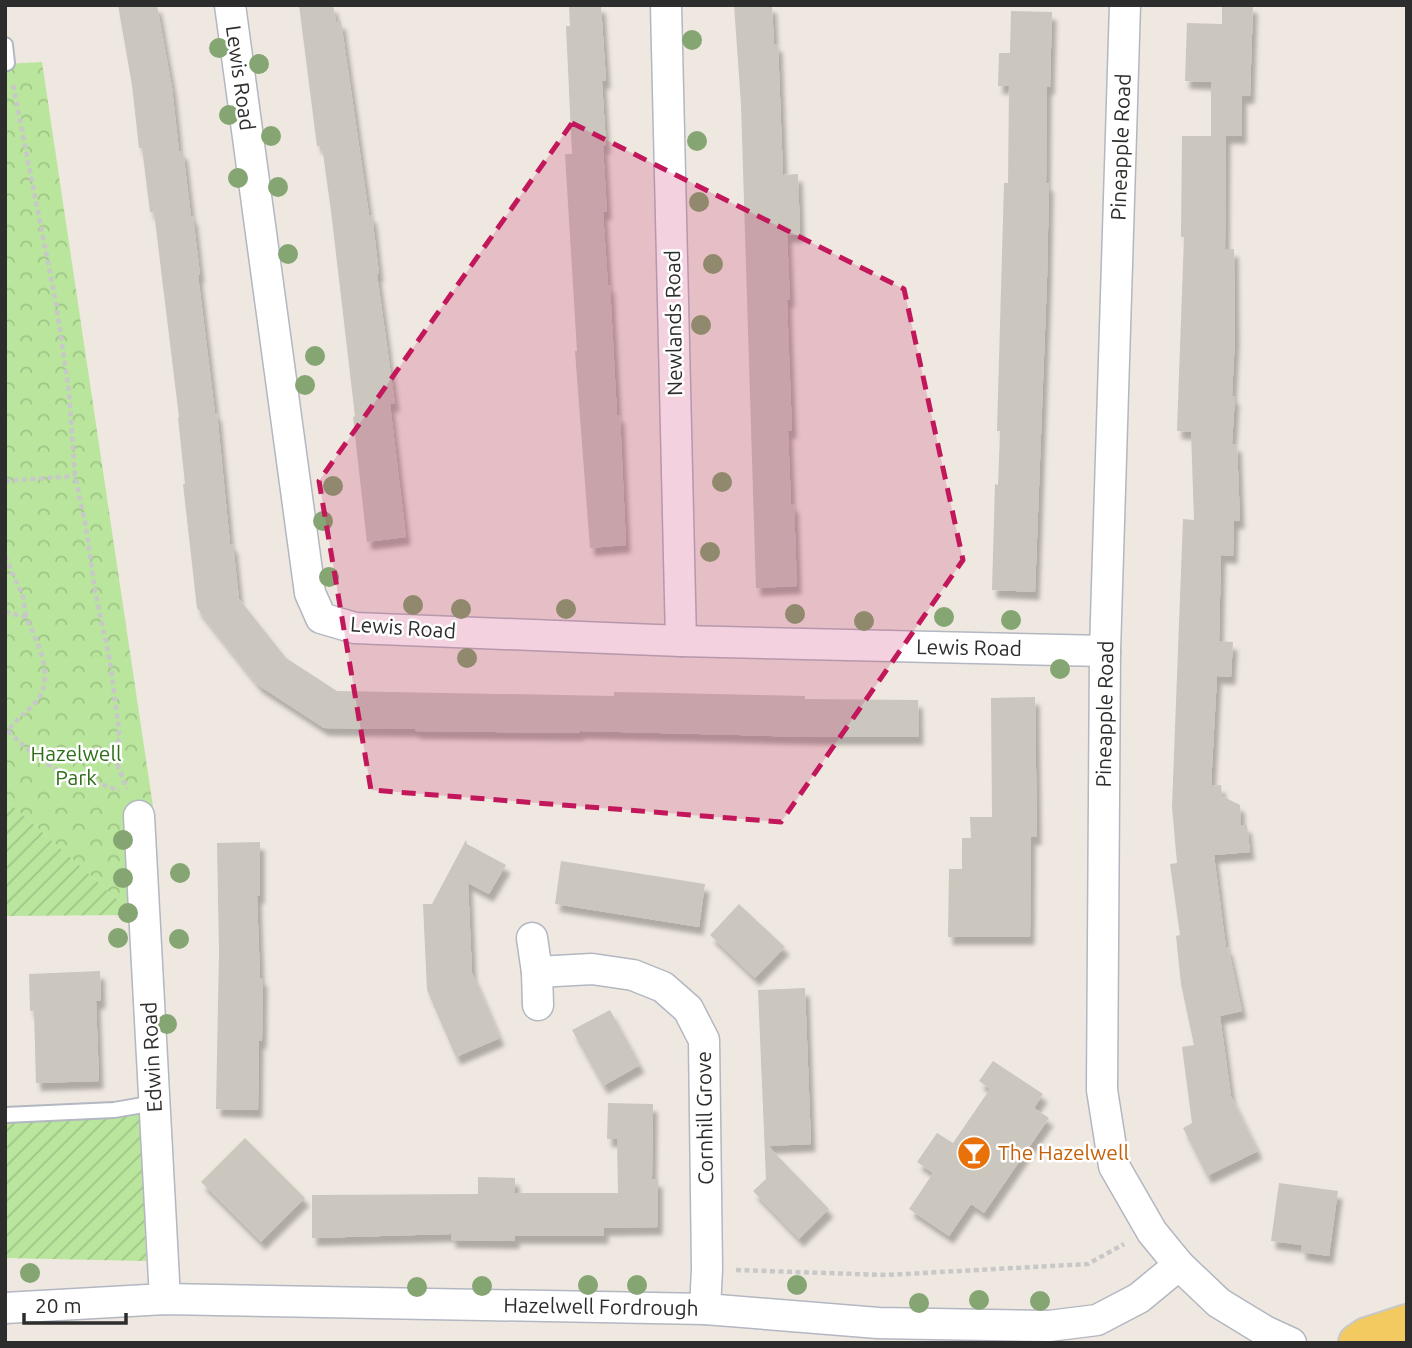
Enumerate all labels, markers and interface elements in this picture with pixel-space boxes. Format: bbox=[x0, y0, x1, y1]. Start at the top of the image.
street label: Lewis Road bbox=[222, 24, 260, 132]
street label: Pineapple Road bbox=[1105, 73, 1135, 221]
street label: Newlands Road bbox=[660, 250, 686, 396]
street label: Lewis Road bbox=[349, 611, 457, 643]
street label: Lewis Road bbox=[916, 634, 1022, 660]
street label: Pineapple Road bbox=[1091, 640, 1117, 788]
park label: Hazelwell Park bbox=[31, 741, 121, 789]
street label: Edwin Road bbox=[136, 1001, 166, 1113]
street label: Cornhill Grove bbox=[691, 1051, 717, 1185]
bar icon: The Hazelwell bbox=[955, 1134, 993, 1172]
place label: The Hazelwell bbox=[998, 1140, 1129, 1164]
scale bar bbox=[24, 1282, 126, 1326]
street label: Hazelwell Fordrough bbox=[503, 1292, 699, 1320]
text: 20 m bbox=[35, 1293, 82, 1317]

